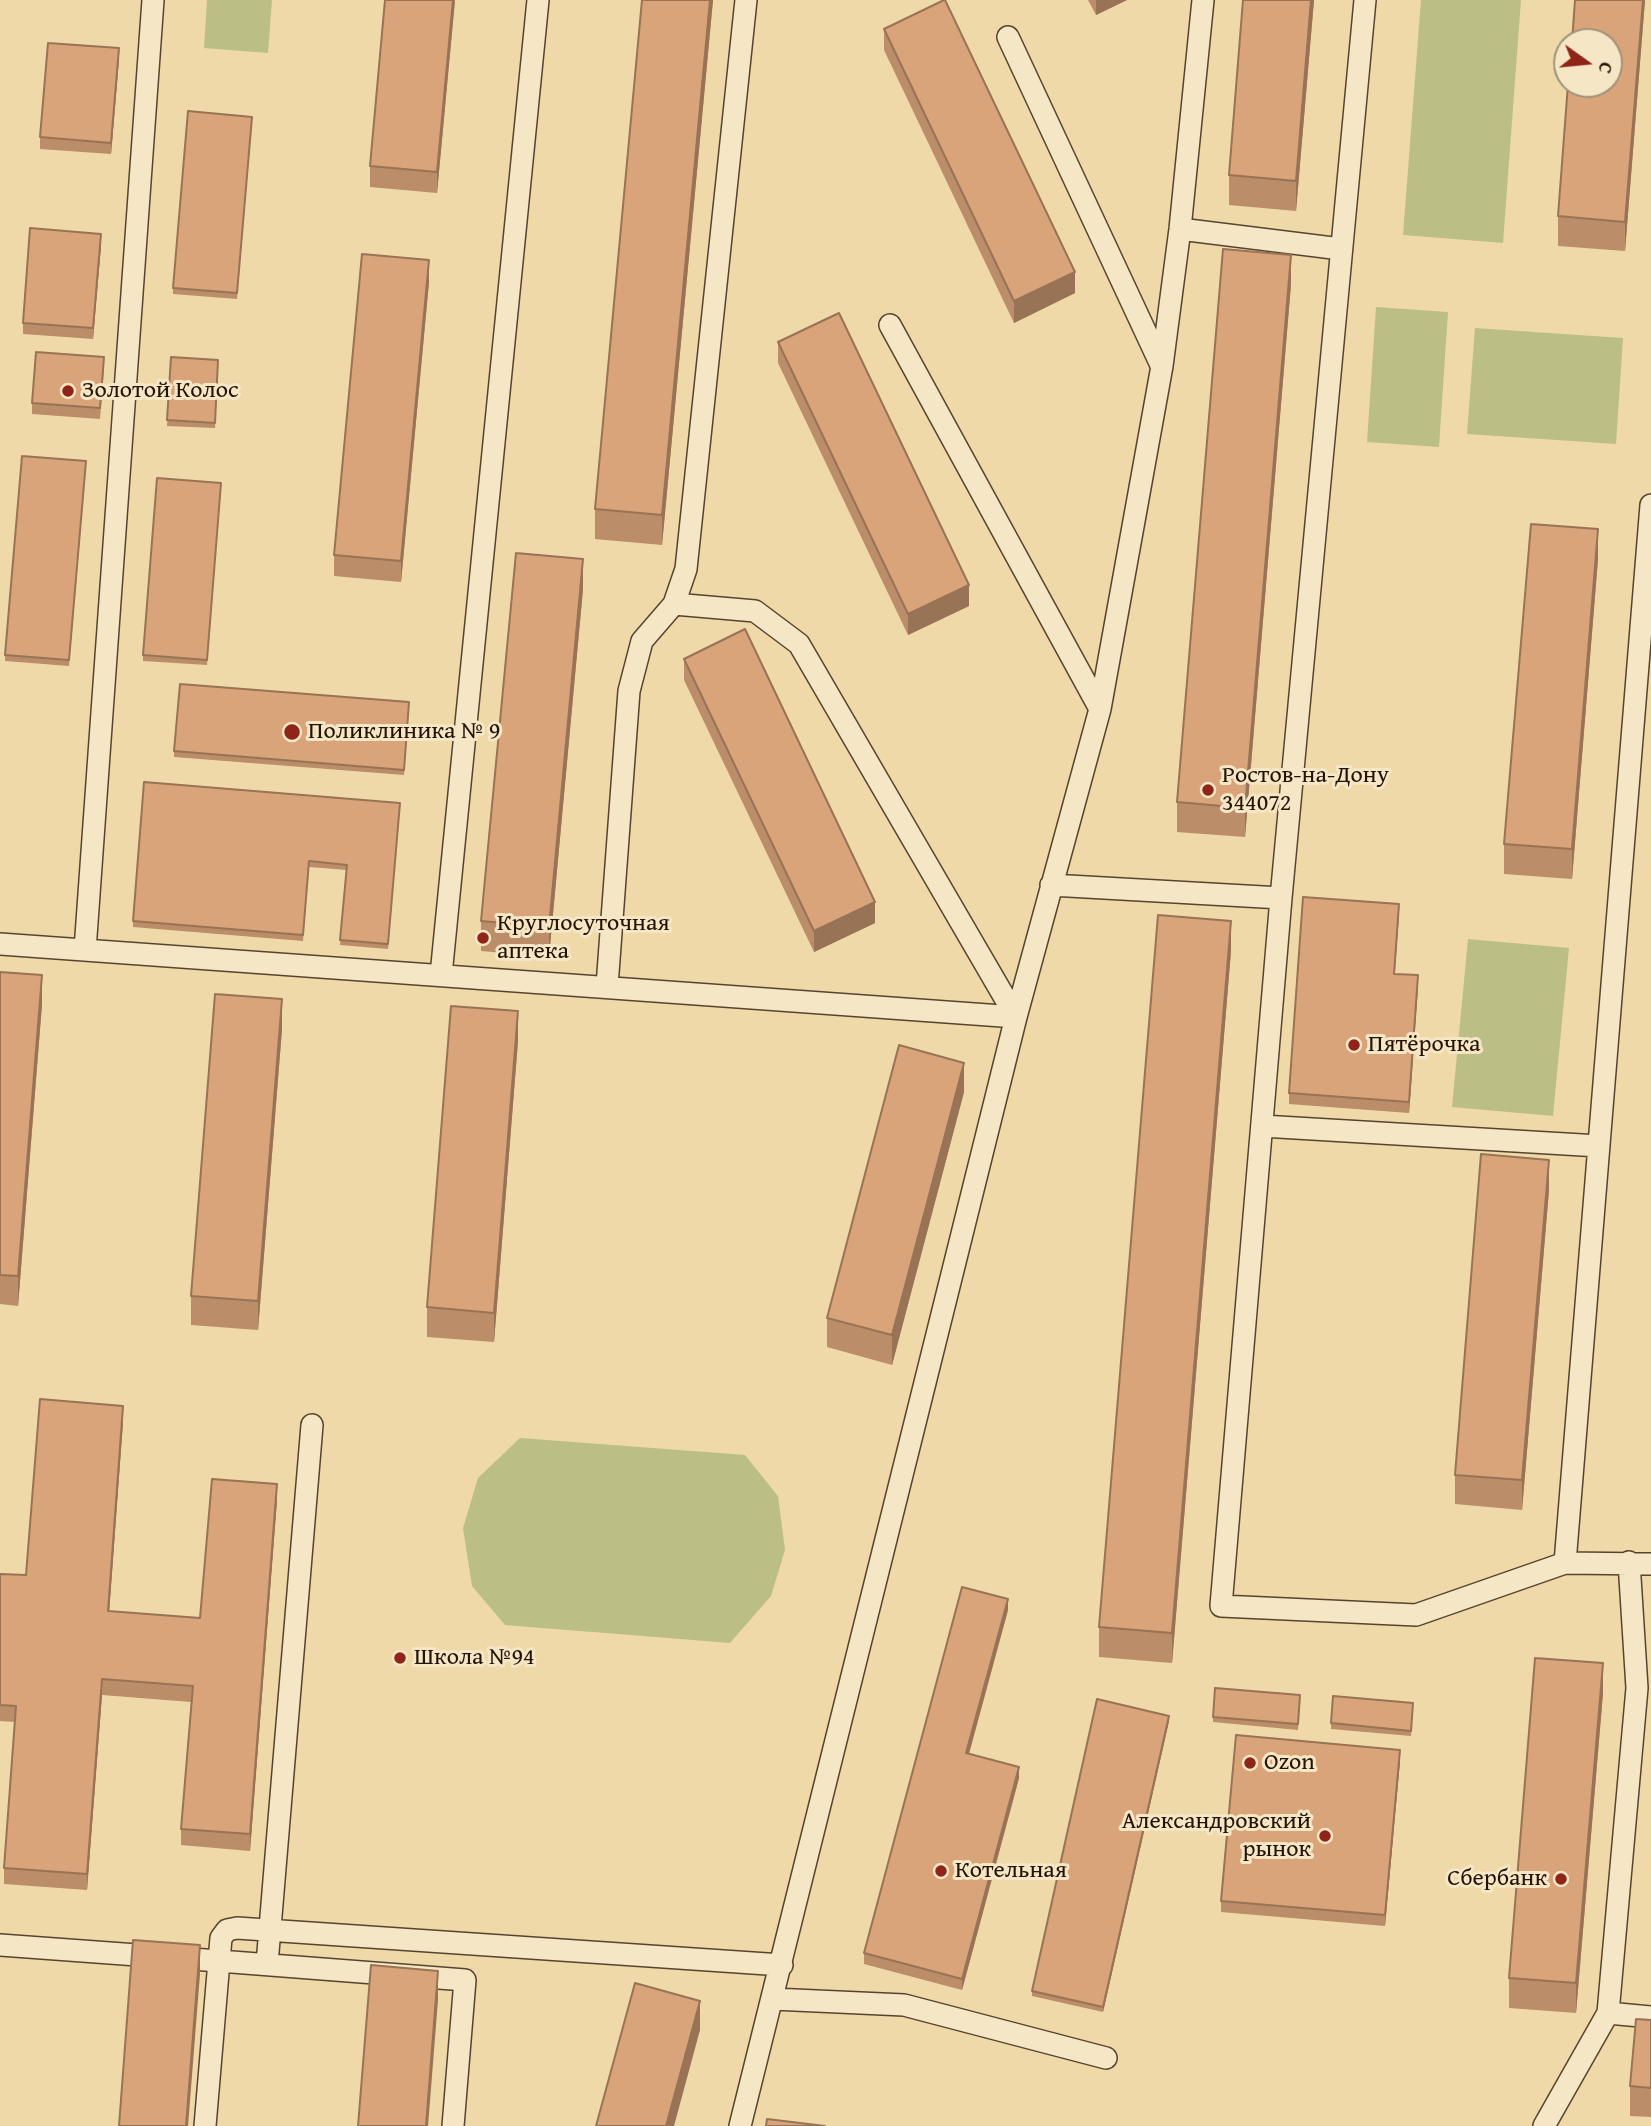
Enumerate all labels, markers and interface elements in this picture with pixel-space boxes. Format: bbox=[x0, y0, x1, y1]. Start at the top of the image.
north arrow bbox=[1553, 28, 1623, 98]
text: С bbox=[1591, 59, 1621, 77]
place label: Золотой Колос bbox=[82, 377, 239, 405]
marker: Золотой Колос bbox=[60, 383, 76, 399]
place label: Поликлиника № 9 bbox=[308, 718, 500, 746]
marker: Поликлиника № 9 bbox=[282, 722, 302, 742]
place label: Ростов-на-Дону 344072 bbox=[1222, 762, 1389, 818]
marker: Ростов-на-Дону 344072 bbox=[1200, 782, 1216, 798]
place label: Круглосуточная аптека bbox=[497, 910, 670, 966]
marker: Круглосуточная аптека bbox=[475, 930, 491, 946]
place label: Пятёрочка bbox=[1368, 1031, 1480, 1059]
marker: Пятёрочка bbox=[1346, 1037, 1362, 1053]
place label: Школа №94 bbox=[414, 1644, 535, 1672]
marker: Школа №94 bbox=[392, 1650, 408, 1666]
place label: Ozon bbox=[1264, 1749, 1315, 1777]
marker: Ozon bbox=[1242, 1755, 1258, 1771]
place label: Александровский рынок bbox=[1122, 1808, 1311, 1864]
marker: Александровский рынок bbox=[1317, 1828, 1333, 1844]
place label: Котельная bbox=[955, 1857, 1067, 1885]
marker: Котельная bbox=[933, 1863, 949, 1879]
place label: Сбербанк bbox=[1447, 1865, 1547, 1893]
marker: Сбербанк bbox=[1553, 1871, 1569, 1887]

